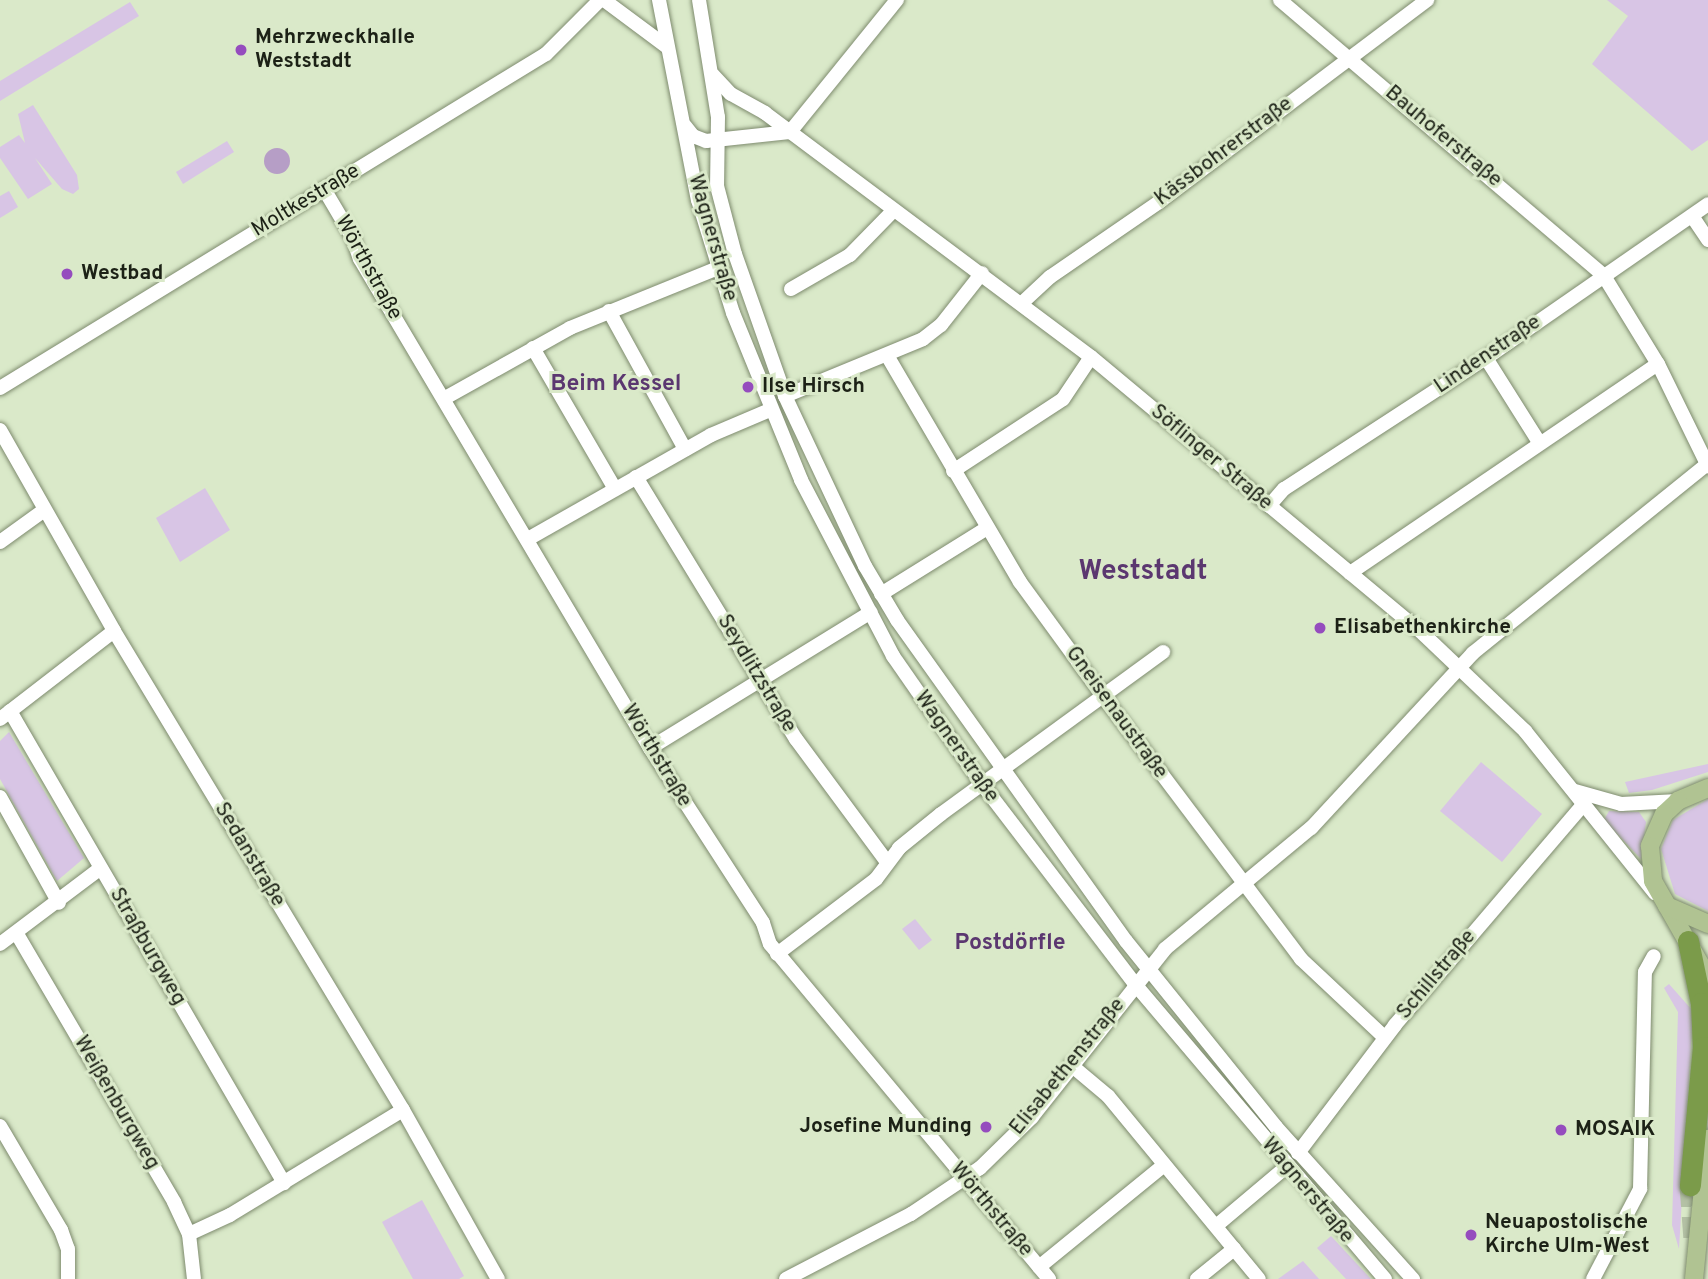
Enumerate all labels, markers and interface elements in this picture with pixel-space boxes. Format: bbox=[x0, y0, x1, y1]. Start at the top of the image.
place label: Mehrzweckhalle Weststadt bbox=[255, 25, 415, 75]
marker: Mehrzweckhalle Weststadt bbox=[233, 42, 249, 58]
street label: Bauhoferstraße bbox=[1379, 81, 1507, 193]
street label: Kässbohrerstraße bbox=[1150, 92, 1298, 212]
street label: Moltkestraße bbox=[247, 159, 365, 243]
street label: Wagnerstraße bbox=[682, 172, 742, 304]
street label: Wörthstraße bbox=[329, 211, 407, 325]
place label: Westbad bbox=[81, 261, 163, 287]
marker: Westbad bbox=[59, 266, 75, 282]
street label: Lindenstraße bbox=[1430, 310, 1546, 400]
district label: Beim Kessel bbox=[550, 371, 682, 399]
place label: Ilse Hirsch bbox=[762, 374, 865, 400]
marker: Ilse Hirsch bbox=[740, 379, 756, 395]
street label: Söflinger Straße bbox=[1145, 400, 1277, 516]
district label: Weststadt bbox=[1078, 555, 1208, 589]
street label: Seydlitzstraße bbox=[711, 610, 801, 738]
place label: Elisabethenkirche bbox=[1334, 615, 1511, 641]
marker: Elisabethenkirche bbox=[1312, 620, 1328, 636]
street label: Gneisenaustraße bbox=[1059, 642, 1173, 784]
street label: Wagnerstraße bbox=[908, 686, 1004, 808]
street label: Wörthstraße bbox=[615, 700, 697, 812]
street label: Sedanstraße bbox=[208, 798, 290, 912]
street label: Straßburgweg bbox=[103, 884, 191, 1010]
street label: Schillstraße bbox=[1392, 925, 1482, 1025]
district label: Postdörfle bbox=[954, 930, 1066, 958]
street label: Elisabethenstraße bbox=[1005, 994, 1131, 1140]
street label: Weißenburgweg bbox=[68, 1032, 164, 1174]
place label: Josefine Munding bbox=[799, 1114, 972, 1140]
place label: MOSAIK bbox=[1575, 1117, 1655, 1143]
marker: Josefine Munding bbox=[978, 1119, 994, 1135]
marker: MOSAIK bbox=[1553, 1122, 1569, 1138]
street label: Wagnerstraße bbox=[1255, 1133, 1359, 1249]
street label: Wörthstraße bbox=[944, 1158, 1038, 1262]
place label: Neuapostolische Kirche Ulm-West bbox=[1485, 1210, 1649, 1260]
marker: Neuapostolische Kirche Ulm-West bbox=[1463, 1227, 1479, 1243]

